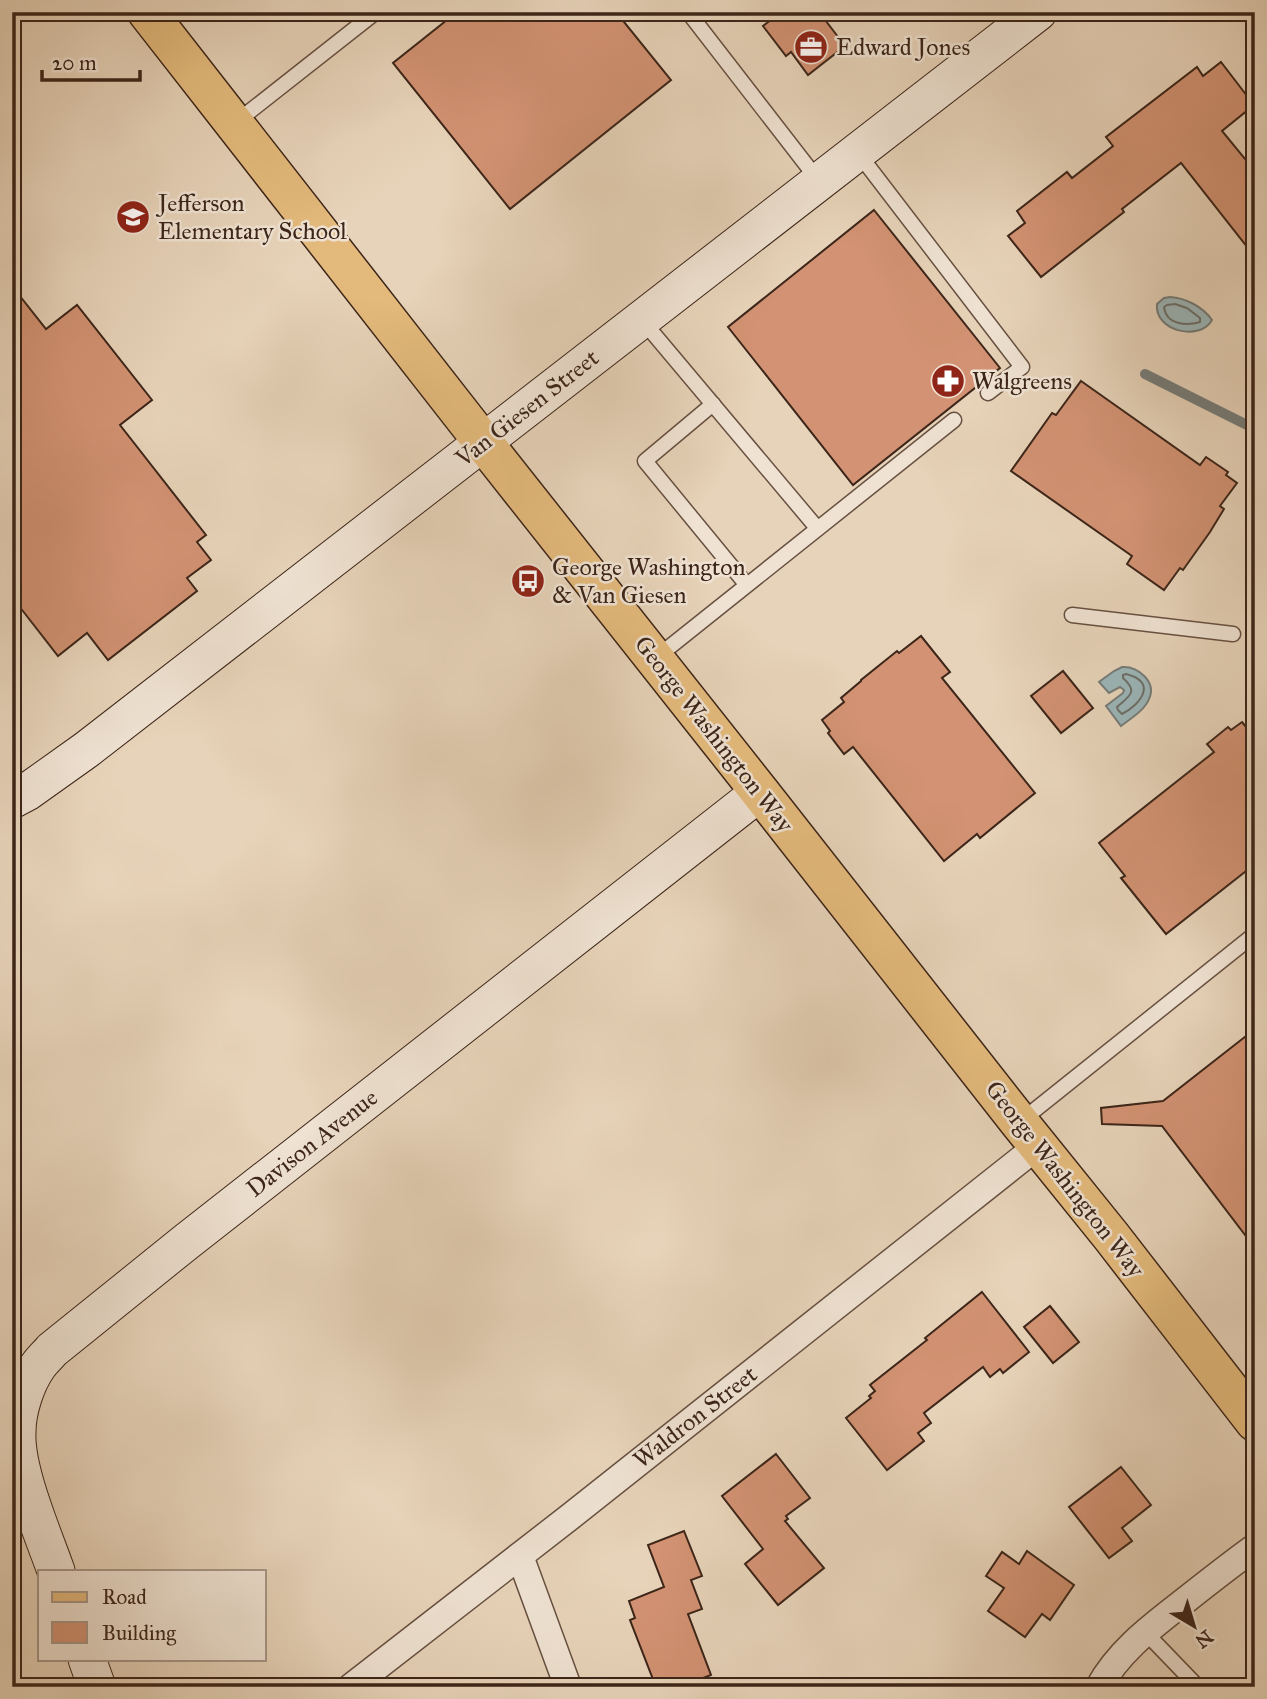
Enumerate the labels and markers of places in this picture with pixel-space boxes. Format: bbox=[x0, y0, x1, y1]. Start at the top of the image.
office icon: Edward Jones bbox=[792, 28, 830, 66]
place label: Edward Jones bbox=[836, 32, 970, 62]
place label: Jefferson Elementary School bbox=[155, 188, 347, 246]
school or university icon: Jefferson Elementary School bbox=[114, 198, 152, 236]
pharmacy icon: Walgreens bbox=[929, 362, 967, 400]
place label: Walgreens bbox=[972, 366, 1072, 396]
place label: George Washington & Van Giesen bbox=[552, 552, 746, 610]
bus stop icon: George Washington & Van Giesen bbox=[509, 562, 547, 600]

